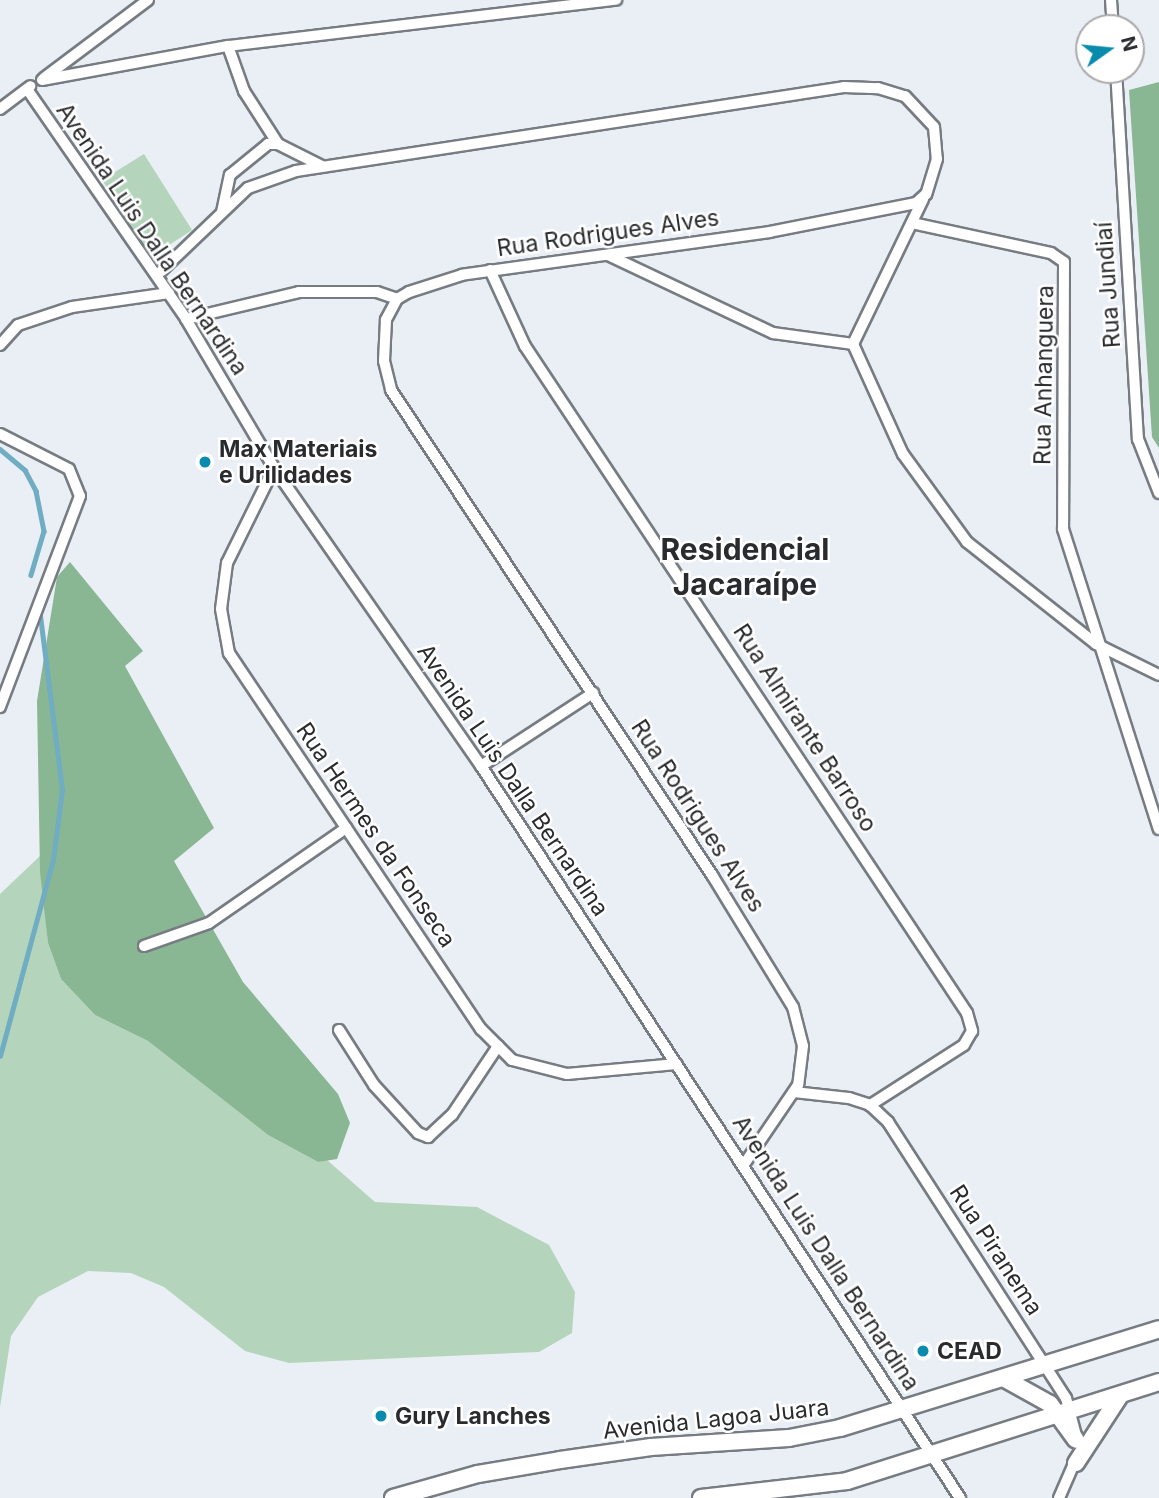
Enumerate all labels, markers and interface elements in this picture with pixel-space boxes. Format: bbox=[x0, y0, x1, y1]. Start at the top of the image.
north arrow bbox=[1075, 14, 1145, 84]
text: N bbox=[1116, 34, 1142, 54]
street label: Avenida Luis Dalla Bernardina bbox=[51, 98, 253, 380]
street label: Rua Rodrigues Alves bbox=[495, 204, 721, 262]
street label: Rua Jundiaí bbox=[1090, 221, 1126, 349]
street label: Rua Anhanguera bbox=[1029, 285, 1059, 465]
place label: Max Materiais e Urilidades bbox=[219, 435, 377, 489]
marker: Max Materiais e Urilidades bbox=[197, 454, 213, 470]
district label: Residencial Jacaraípe bbox=[661, 531, 829, 602]
street label: Rua Almirante Barroso bbox=[727, 619, 883, 837]
street label: Avenida Luis Dalla Bernardina bbox=[412, 639, 614, 921]
street label: Rua Rodrigues Alves bbox=[625, 715, 771, 917]
street label: Rua Hermes da Fonseca bbox=[291, 718, 461, 952]
street label: Avenida Luis Dalla Bernardina bbox=[727, 1110, 925, 1396]
street label: Rua Piranema bbox=[944, 1180, 1048, 1320]
place label: CEAD bbox=[937, 1337, 1002, 1365]
marker: CEAD bbox=[915, 1343, 931, 1359]
street label: Avenida Lagoa Juara bbox=[601, 1393, 831, 1445]
place label: Gury Lanches bbox=[395, 1402, 551, 1430]
marker: Gury Lanches bbox=[373, 1408, 389, 1424]

